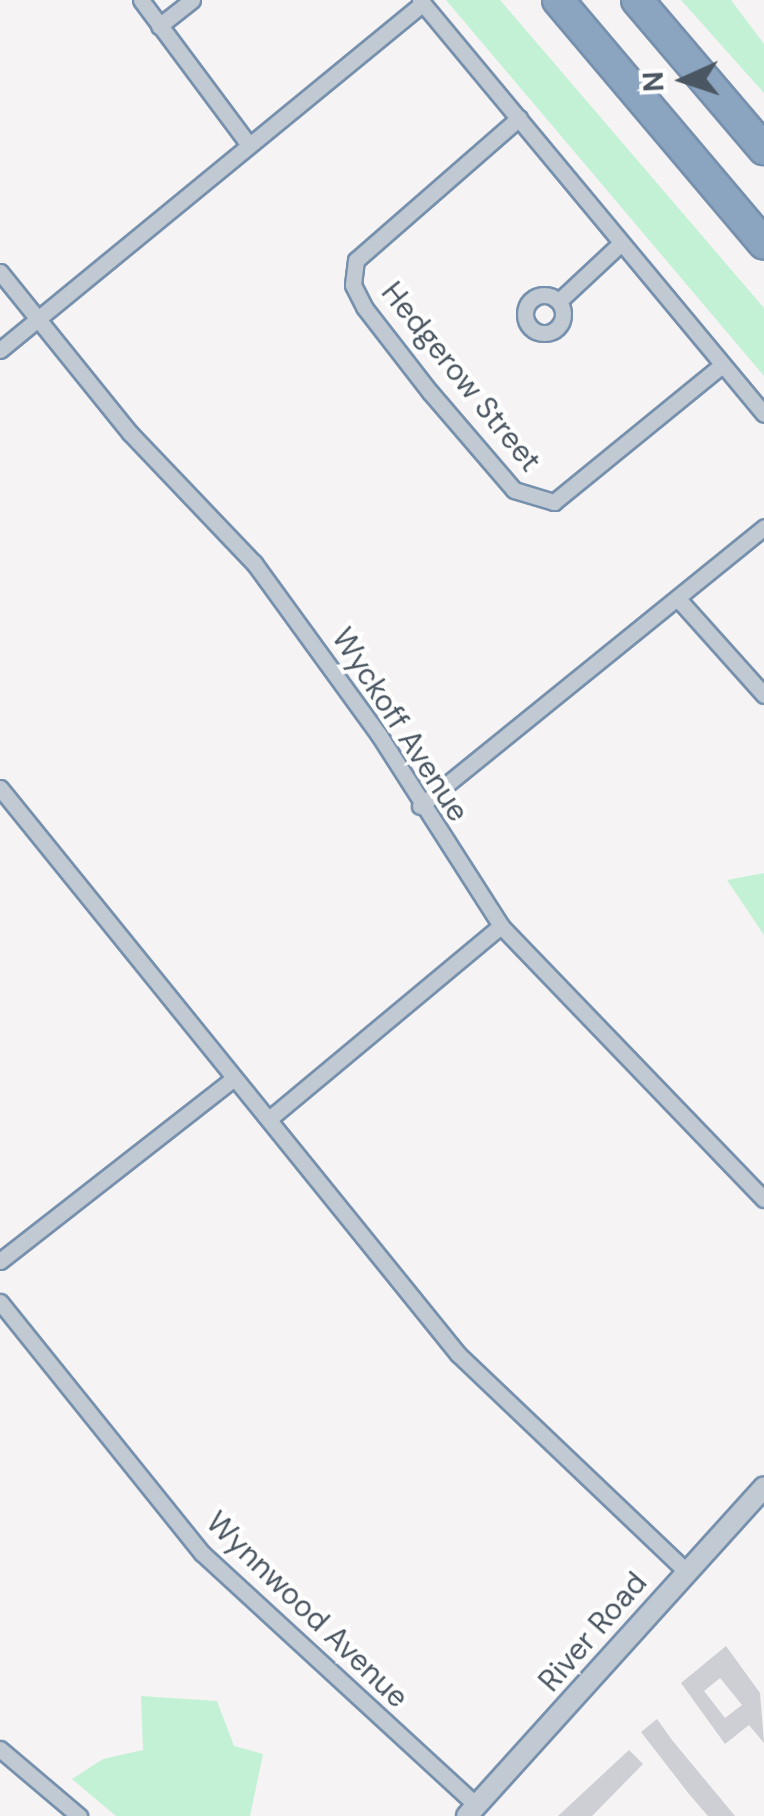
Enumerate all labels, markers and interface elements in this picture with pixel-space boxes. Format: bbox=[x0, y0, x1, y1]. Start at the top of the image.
north arrow bbox=[634, 30, 734, 130]
text: N bbox=[635, 70, 673, 93]
street label: Hedgerow Street bbox=[374, 275, 548, 479]
street label: Wyckoff Avenue bbox=[324, 621, 476, 829]
street label: Wynnwood Avenue bbox=[199, 1504, 415, 1716]
street label: River Road bbox=[532, 1565, 654, 1699]

